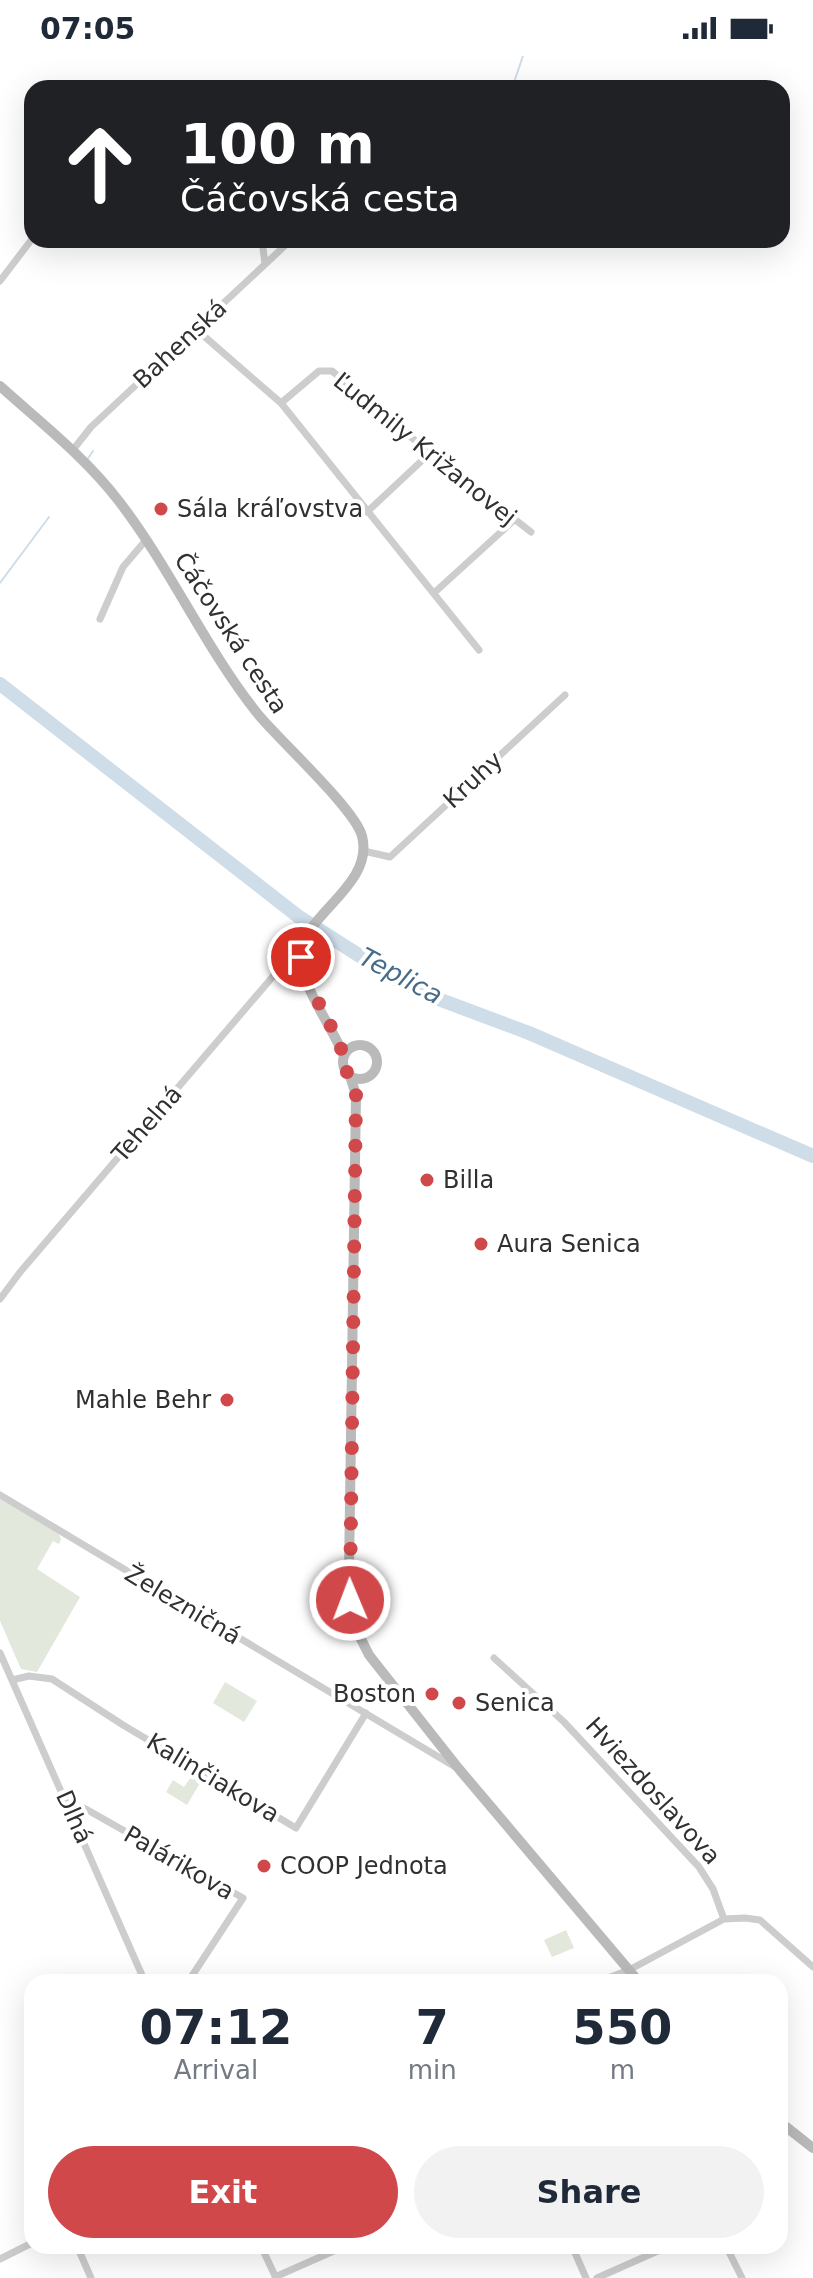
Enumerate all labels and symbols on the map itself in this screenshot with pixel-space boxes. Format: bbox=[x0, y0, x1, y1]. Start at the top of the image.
street label: Bahenská bbox=[128, 294, 232, 394]
street label: Ľudmily Križanovej bbox=[328, 367, 522, 531]
place label: Sála kráľovstva bbox=[177, 495, 363, 523]
marker: Sála kráľovstva bbox=[152, 500, 170, 518]
street label: Čáčovská cesta bbox=[168, 546, 295, 719]
street label: Kruhy bbox=[438, 746, 508, 814]
pin bbox=[267, 923, 335, 991]
water label: Teplica bbox=[354, 942, 448, 1010]
street label: Tehelná bbox=[106, 1080, 188, 1169]
place label: Billa bbox=[443, 1166, 494, 1194]
marker: Billa bbox=[418, 1171, 436, 1189]
place label: Aura Senica bbox=[497, 1230, 641, 1258]
marker: Aura Senica bbox=[472, 1235, 490, 1253]
place label: Mahle Behr bbox=[75, 1386, 211, 1414]
marker: Mahle Behr bbox=[218, 1391, 236, 1409]
position arrow bbox=[308, 1558, 392, 1642]
street label: Železničná bbox=[120, 1559, 247, 1651]
place label: Boston bbox=[333, 1680, 416, 1708]
marker: Boston bbox=[423, 1685, 441, 1703]
place label: Senica bbox=[475, 1689, 555, 1717]
marker: Senica bbox=[450, 1694, 468, 1712]
street label: Hviezdoslavova bbox=[580, 1712, 726, 1870]
street label: Kalinčiakova bbox=[142, 1727, 284, 1829]
street label: Dlhá bbox=[50, 1786, 98, 1848]
street label: Palárikova bbox=[119, 1820, 239, 1906]
place label: COOP Jednota bbox=[280, 1852, 448, 1880]
marker: COOP Jednota bbox=[255, 1857, 273, 1875]

